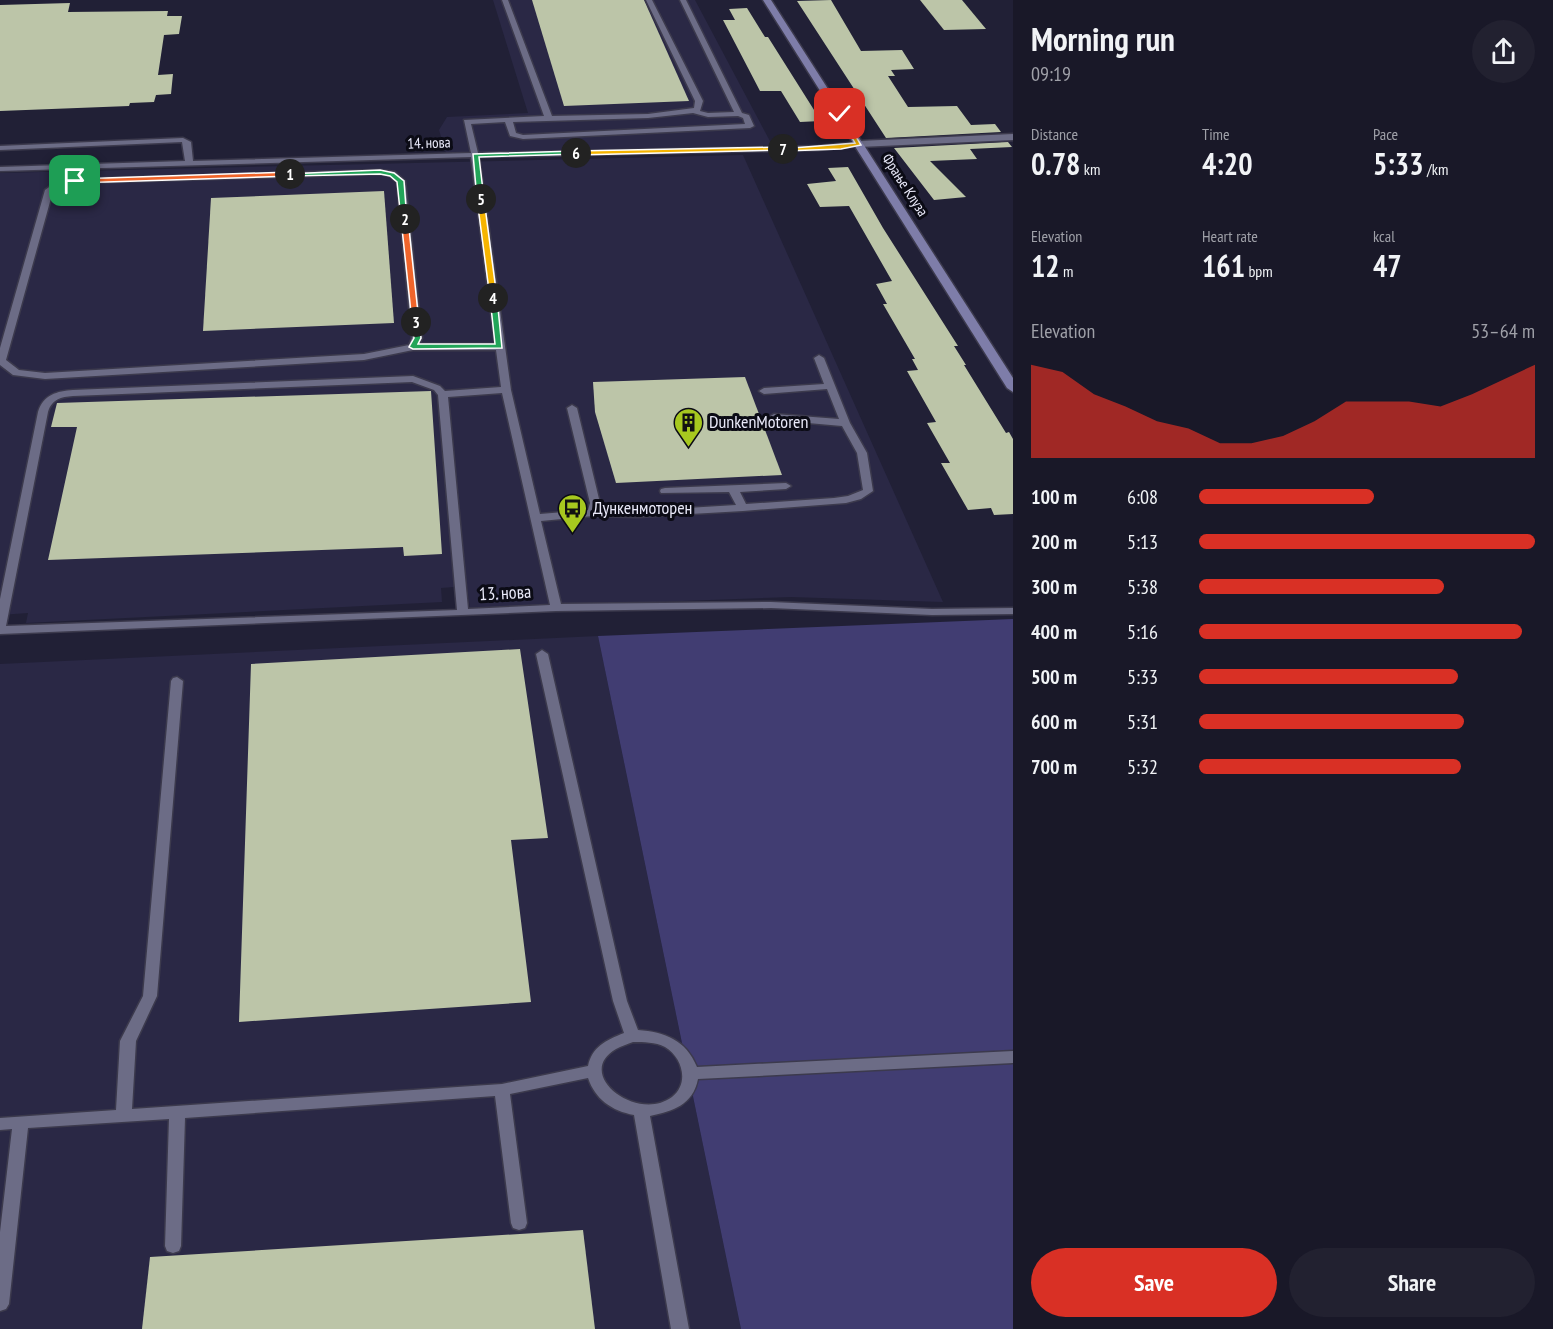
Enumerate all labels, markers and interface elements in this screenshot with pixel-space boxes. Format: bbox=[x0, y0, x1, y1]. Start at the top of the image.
text: Morning run bbox=[1031, 17, 1175, 60]
button: share bbox=[1472, 20, 1535, 83]
text: 09:19 bbox=[1031, 61, 1071, 87]
pin bbox=[814, 88, 865, 139]
icon: check bbox=[823, 97, 856, 130]
text: Distance bbox=[1031, 124, 1078, 144]
text: Time bbox=[1202, 124, 1230, 144]
text: Pace bbox=[1373, 124, 1398, 144]
street label: 14. нова bbox=[407, 132, 451, 153]
pin: 7 bbox=[768, 134, 798, 164]
pin: 6 bbox=[561, 138, 591, 168]
text: 7 bbox=[779, 139, 787, 159]
text: 6 bbox=[572, 143, 580, 163]
text: 0.78 bbox=[1031, 144, 1080, 183]
text: 4:20 bbox=[1202, 144, 1253, 183]
text: 5:33 bbox=[1373, 144, 1424, 183]
street label: Фрање Клуза bbox=[878, 150, 933, 220]
pin bbox=[49, 155, 100, 206]
pin: 1 bbox=[275, 159, 305, 189]
text: km bbox=[1080, 159, 1100, 179]
text: /km bbox=[1424, 159, 1448, 179]
icon: arrive bbox=[58, 164, 91, 197]
text: 1 bbox=[286, 164, 294, 184]
pin: 5 bbox=[466, 184, 496, 214]
text: 5 bbox=[477, 189, 485, 209]
pin: 2 bbox=[390, 204, 420, 234]
text: 2 bbox=[401, 209, 409, 229]
text: Elevation bbox=[1031, 226, 1082, 246]
text: Heart rate bbox=[1202, 226, 1258, 246]
text: kcal bbox=[1373, 226, 1395, 246]
text: 12 bbox=[1031, 246, 1060, 285]
text: 161 bbox=[1202, 246, 1245, 285]
text: 47 bbox=[1373, 246, 1402, 285]
text: m bbox=[1060, 261, 1074, 281]
text: bpm bbox=[1245, 261, 1273, 281]
pin: 4 bbox=[478, 283, 508, 313]
text: 4 bbox=[489, 288, 497, 308]
pin: 3 bbox=[401, 307, 431, 337]
text: 3 bbox=[412, 312, 420, 332]
text: Elevation bbox=[1031, 318, 1095, 344]
text: 53–64 m bbox=[1471, 318, 1535, 344]
building icon: DunkenMotoren bbox=[672, 406, 704, 448]
place label: DunkenMotoren bbox=[709, 410, 808, 433]
text: 100 m bbox=[1031, 484, 1077, 510]
text: 6:08 bbox=[1127, 484, 1158, 510]
bus stop icon: Дункенмоторен bbox=[556, 492, 588, 534]
place label: Дункенмоторен bbox=[593, 496, 692, 519]
text: 200 m bbox=[1031, 529, 1077, 555]
text: 5:13 bbox=[1127, 529, 1158, 555]
text: 300 m bbox=[1031, 574, 1077, 600]
text: 5:38 bbox=[1127, 574, 1158, 600]
street label: 13. нова bbox=[478, 580, 532, 605]
text: 400 m bbox=[1031, 619, 1077, 645]
text: 5:16 bbox=[1127, 619, 1158, 645]
text: 500 m bbox=[1031, 664, 1077, 690]
text: 5:33 bbox=[1127, 664, 1158, 690]
text: 600 m bbox=[1031, 709, 1077, 735]
text: 5:31 bbox=[1127, 709, 1158, 735]
text: 700 m bbox=[1031, 754, 1077, 780]
text: 5:32 bbox=[1127, 754, 1158, 780]
button: Save bbox=[1031, 1248, 1277, 1317]
button: Share bbox=[1289, 1248, 1535, 1317]

